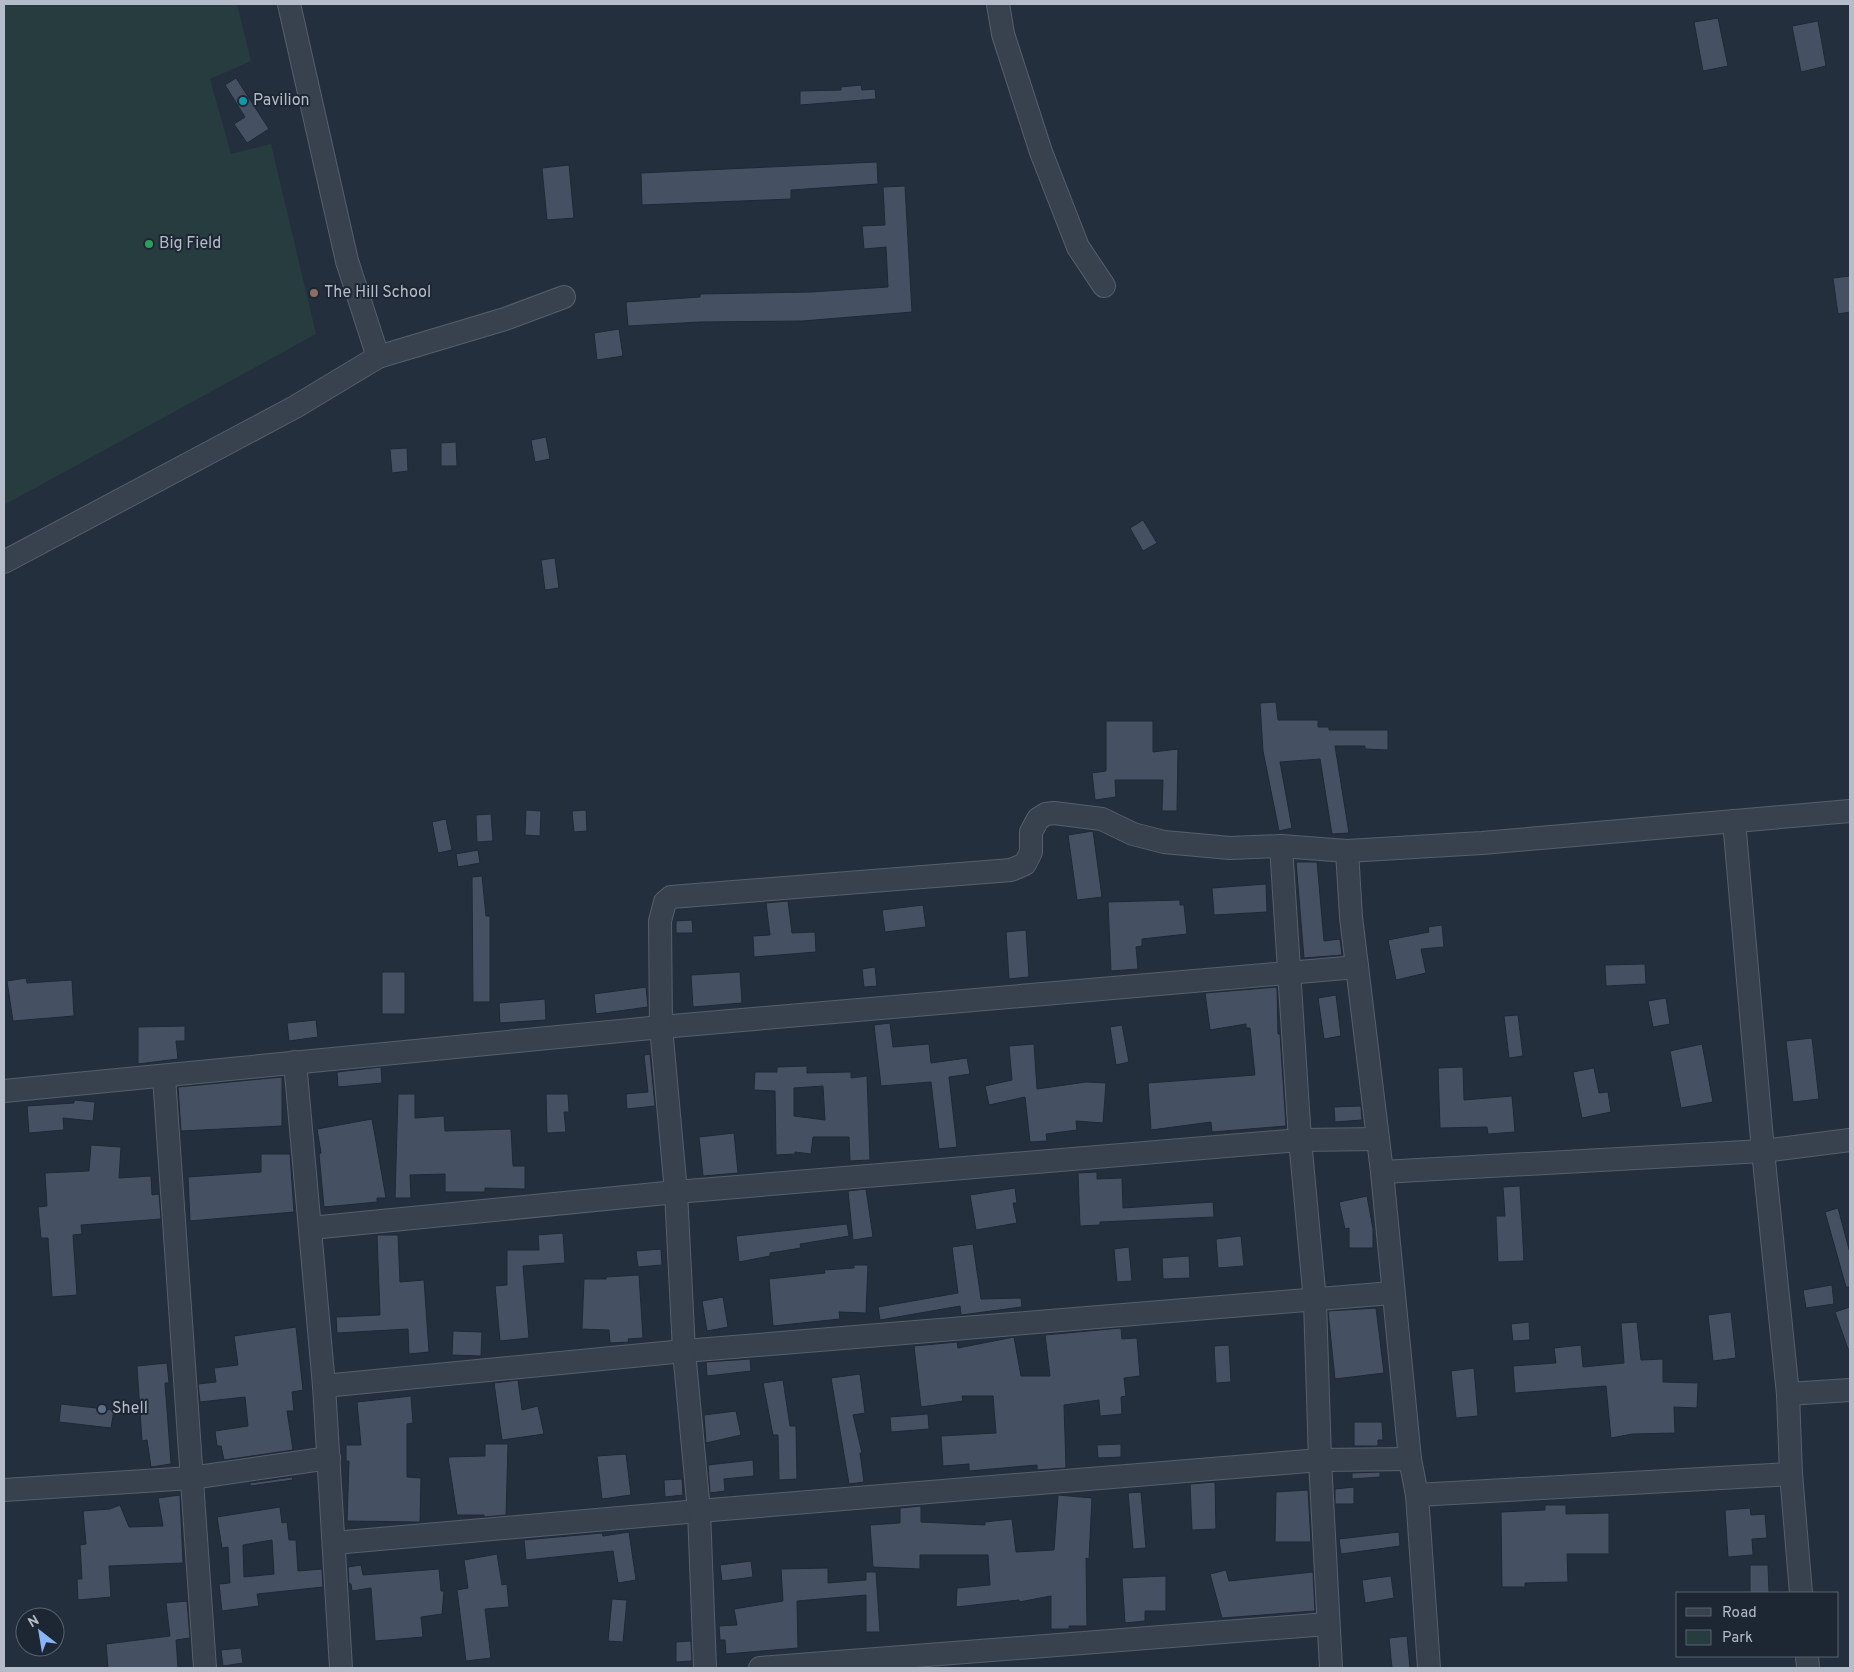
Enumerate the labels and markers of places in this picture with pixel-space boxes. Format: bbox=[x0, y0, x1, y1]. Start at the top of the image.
place label: Pavilion bbox=[253, 91, 310, 111]
marker: Pavilion bbox=[237, 95, 249, 107]
place label: Big Field bbox=[159, 234, 221, 254]
marker: Big Field bbox=[143, 238, 155, 250]
place label: The Hill School bbox=[324, 283, 431, 303]
marker: The Hill School bbox=[308, 287, 320, 299]
place label: Shell bbox=[112, 1399, 148, 1419]
marker: Shell bbox=[96, 1403, 108, 1415]

